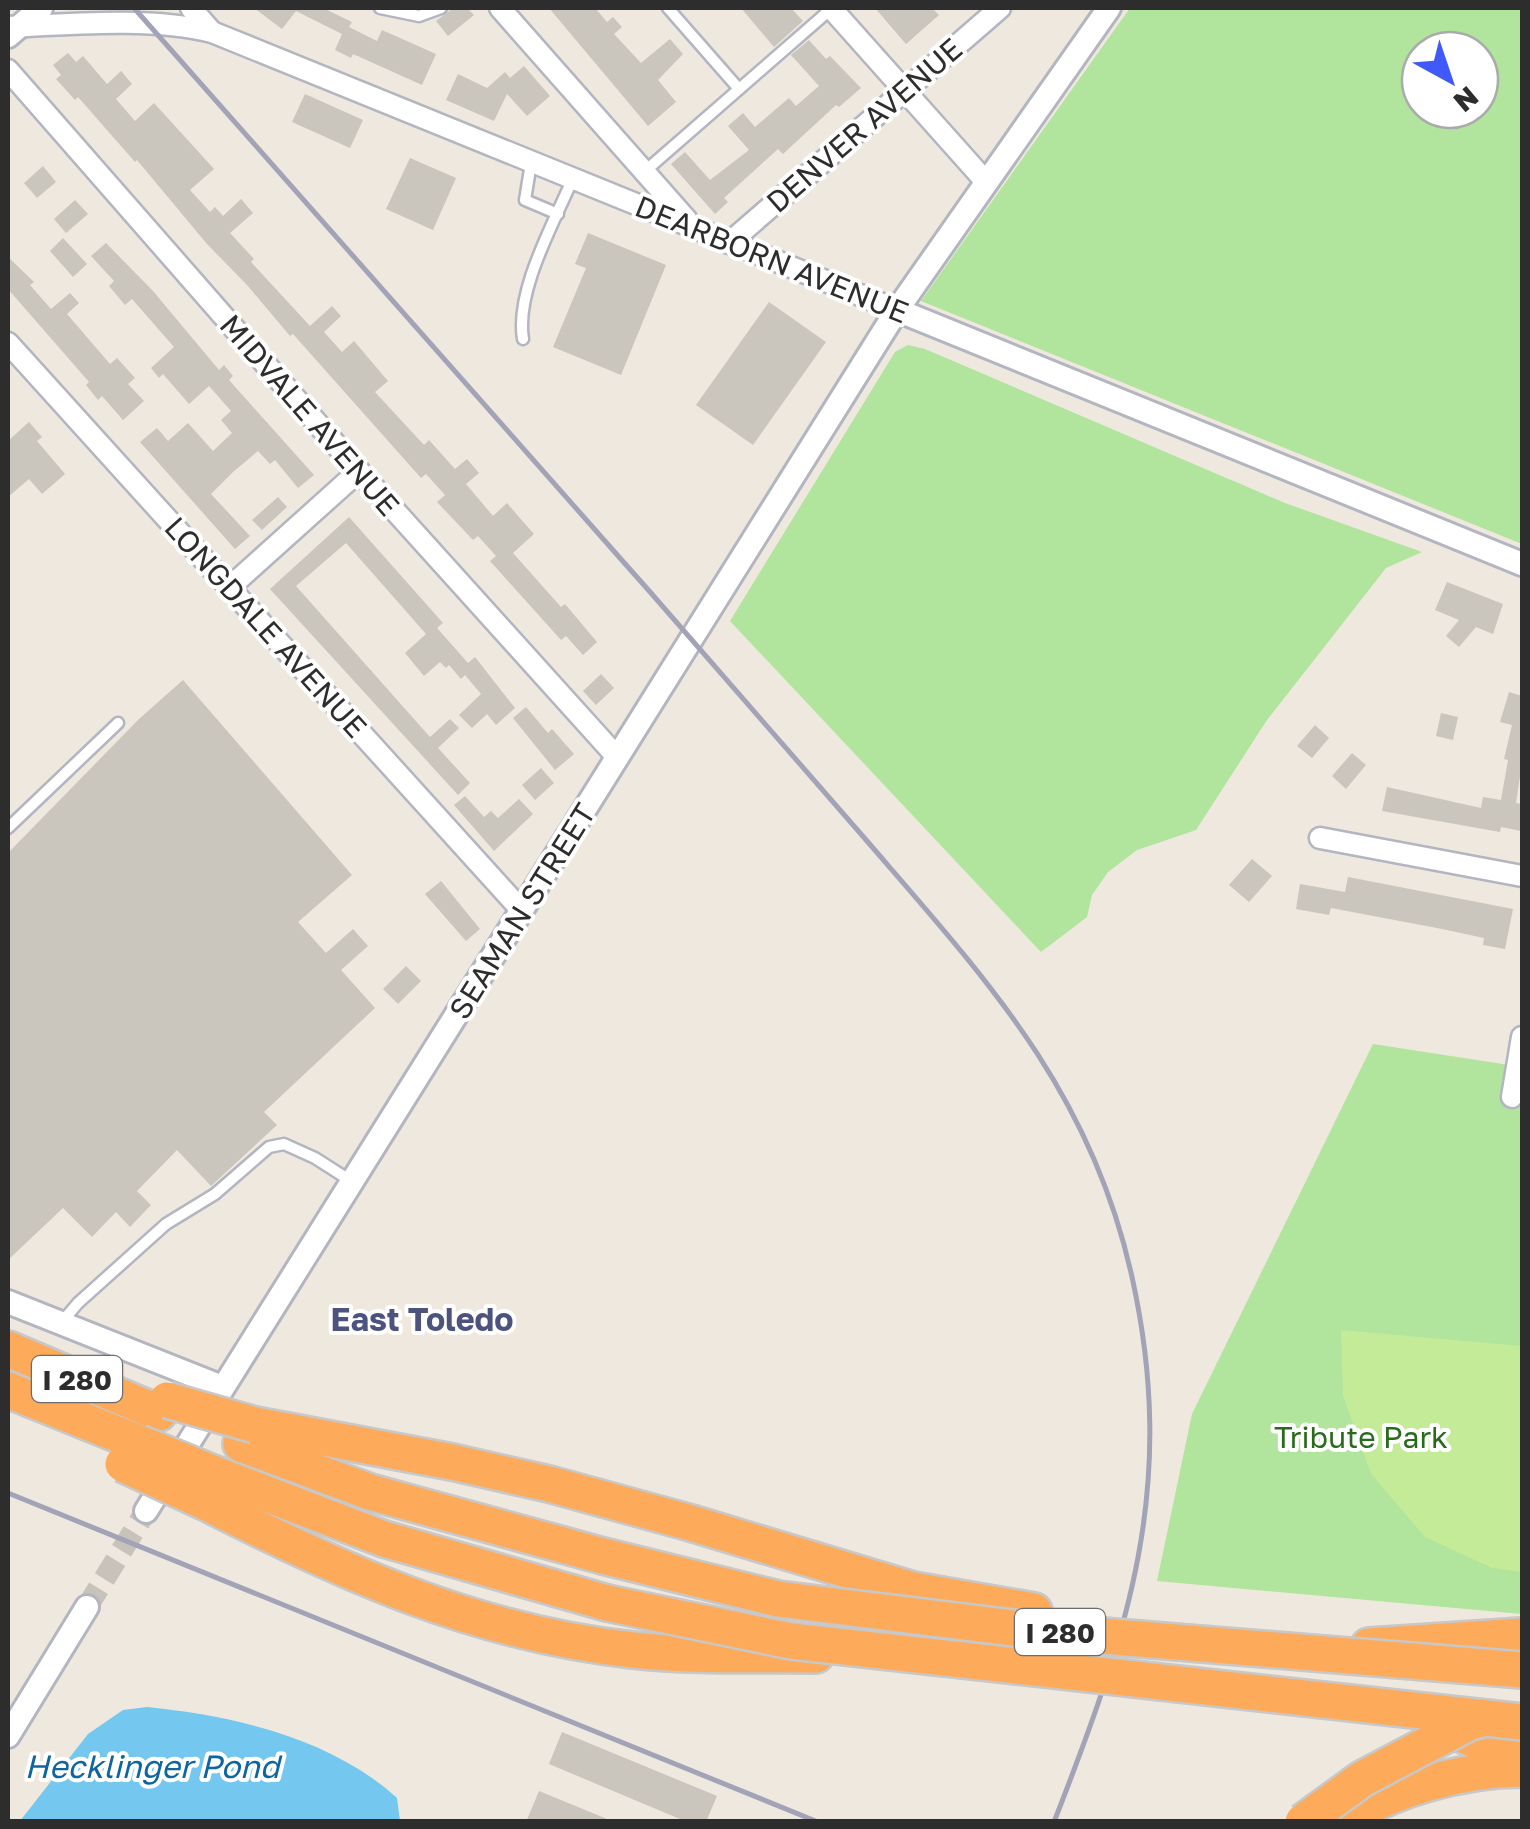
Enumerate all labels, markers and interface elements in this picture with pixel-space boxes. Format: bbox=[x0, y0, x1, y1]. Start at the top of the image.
street label: DENVER AVENUE bbox=[759, 30, 969, 220]
north arrow bbox=[1400, 30, 1500, 130]
text: N bbox=[1448, 80, 1485, 119]
street label: DEARBORN AVENUE bbox=[630, 188, 914, 330]
street label: MIDVALE AVENUE bbox=[213, 307, 407, 523]
street label: LONGDALE AVENUE bbox=[158, 509, 374, 745]
street label: SEAMAN STREET bbox=[441, 797, 603, 1025]
district label: East Toledo bbox=[331, 1300, 513, 1338]
road number: I 280 bbox=[32, 1356, 122, 1402]
park label: Tribute Park bbox=[1274, 1419, 1448, 1455]
road number: I 280 bbox=[1015, 1609, 1105, 1655]
water label: Hecklinger Pond bbox=[25, 1747, 283, 1785]

